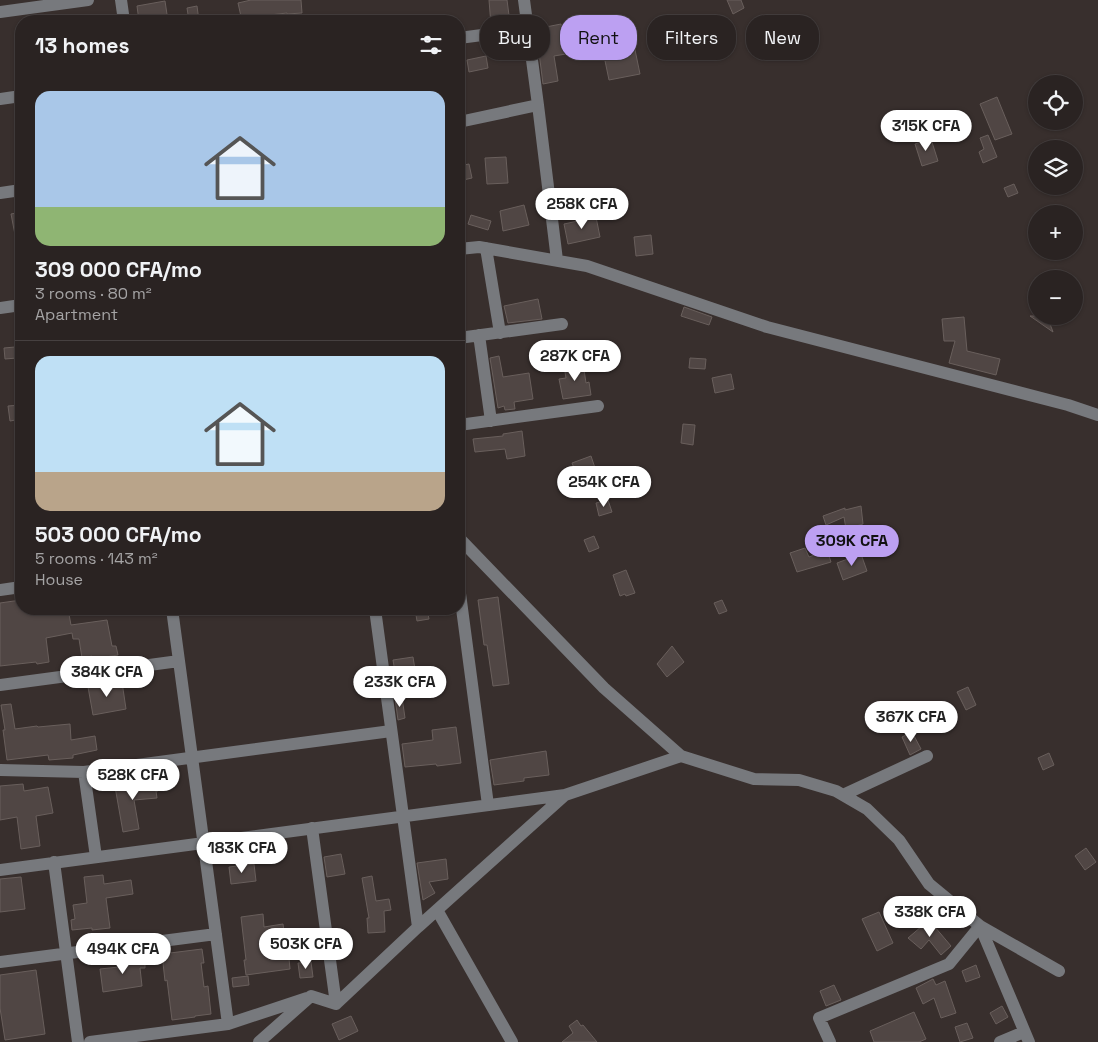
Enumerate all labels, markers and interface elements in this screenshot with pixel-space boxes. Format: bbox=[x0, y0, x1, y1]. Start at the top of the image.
chip: Buy bbox=[480, 15, 550, 60]
chip: Rent bbox=[560, 15, 637, 60]
chip: Filters bbox=[647, 15, 736, 60]
chip: New bbox=[746, 15, 819, 60]
icon: filters bbox=[417, 31, 445, 59]
text: 13 homes bbox=[35, 32, 129, 59]
map controls bbox=[1028, 75, 1083, 325]
button: locate bbox=[1028, 75, 1083, 130]
pin: 315K CFA bbox=[874, 110, 978, 152]
text: 315K CFA bbox=[892, 115, 960, 136]
icon: home bbox=[195, 123, 285, 213]
button: layers bbox=[1028, 140, 1083, 195]
pin: 258K CFA bbox=[530, 188, 634, 230]
text: 258K CFA bbox=[546, 193, 618, 214]
button: + bbox=[1028, 205, 1083, 260]
text: 309 000 CFA/mo bbox=[35, 256, 202, 283]
button: − bbox=[1028, 270, 1083, 325]
text: 3 rooms · 80 m² bbox=[35, 283, 152, 304]
text: Apartment bbox=[35, 304, 118, 325]
pin: 287K CFA bbox=[523, 340, 627, 382]
text: 287K CFA bbox=[540, 345, 610, 366]
icon: home bbox=[195, 389, 285, 479]
pin: 254K CFA bbox=[552, 466, 656, 508]
text: 254K CFA bbox=[568, 471, 640, 492]
text: 503 000 CFA/mo bbox=[35, 521, 202, 548]
pin: 309K CFA bbox=[800, 524, 904, 567]
text: 309K CFA bbox=[816, 530, 888, 551]
text: 5 rooms · 143 m² bbox=[35, 548, 158, 569]
text: House bbox=[35, 569, 83, 590]
pin: 384K CFA bbox=[55, 656, 159, 698]
text: 384K CFA bbox=[71, 661, 143, 682]
pin: 233K CFA bbox=[348, 666, 452, 708]
text: 233K CFA bbox=[364, 671, 436, 692]
pin: 367K CFA bbox=[859, 700, 963, 743]
text: 367K CFA bbox=[876, 706, 946, 727]
pin: 528K CFA bbox=[81, 758, 185, 801]
text: 528K CFA bbox=[98, 764, 168, 785]
pin: 183K CFA bbox=[190, 832, 294, 874]
text: 183K CFA bbox=[208, 837, 276, 858]
pin: 338K CFA bbox=[878, 896, 982, 938]
text: 338K CFA bbox=[894, 901, 966, 922]
pin: 503K CFA bbox=[254, 928, 358, 970]
pin: 494K CFA bbox=[71, 932, 175, 975]
text: 503K CFA bbox=[270, 933, 342, 954]
text: 494K CFA bbox=[87, 938, 159, 959]

